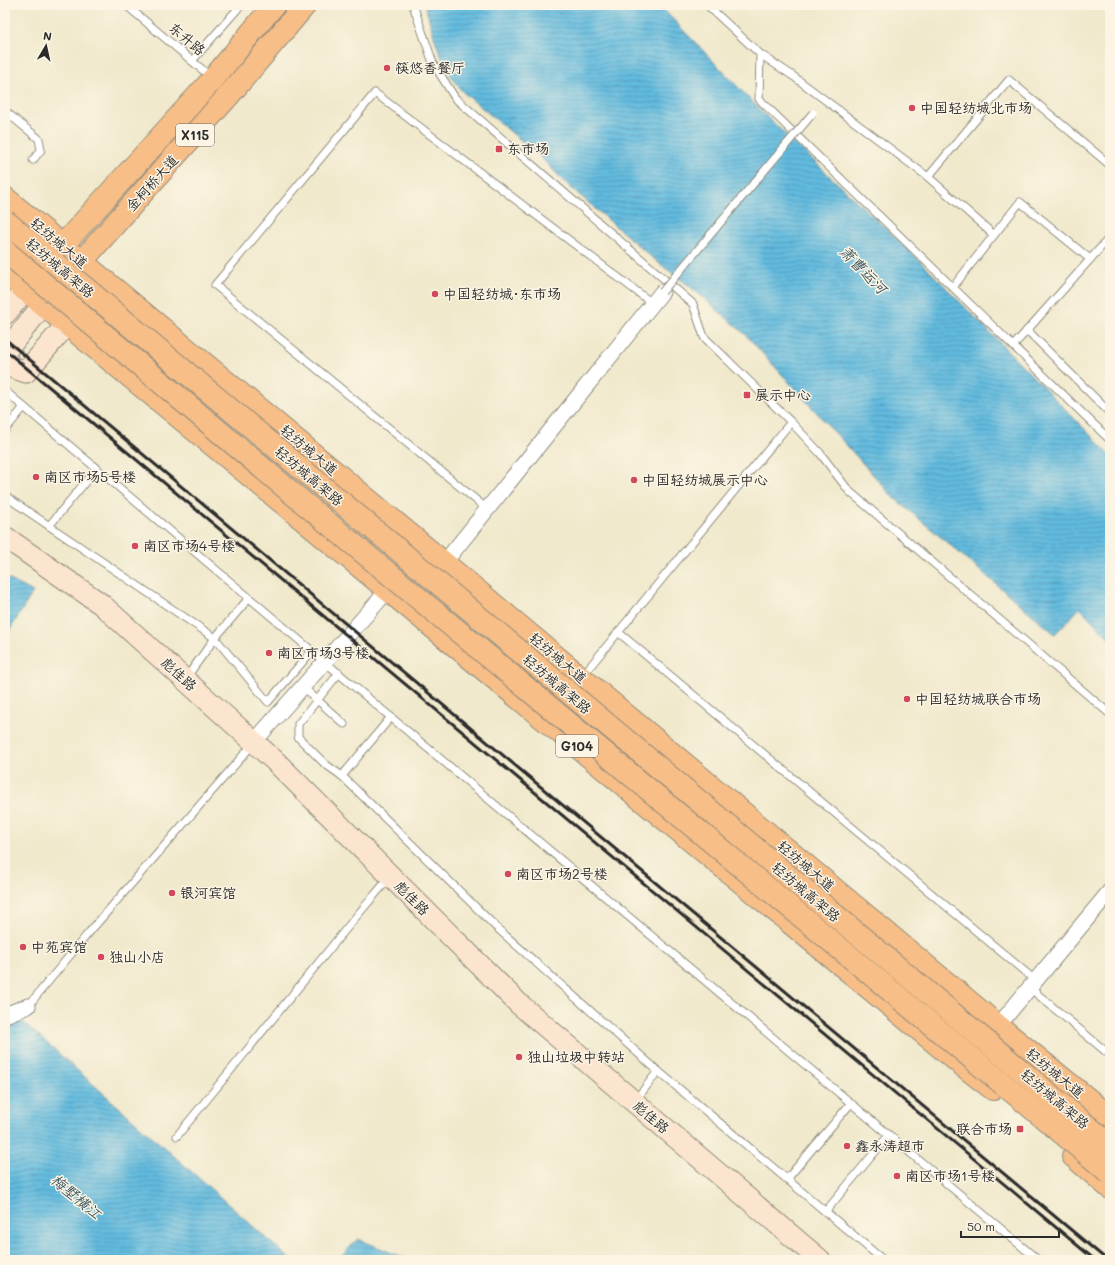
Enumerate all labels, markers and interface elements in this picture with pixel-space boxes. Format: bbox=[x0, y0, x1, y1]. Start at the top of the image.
street label: 东升路 bbox=[165, 18, 210, 59]
north arrow bbox=[26, 26, 66, 66]
text: N bbox=[42, 28, 53, 44]
place label: 筷悠香餐厅 bbox=[395, 58, 465, 77]
marker: 筷悠香餐厅 bbox=[382, 63, 392, 73]
place label: 中国轻纺城北市场 bbox=[920, 98, 1032, 117]
marker: 中国轻纺城北市场 bbox=[907, 103, 917, 113]
road number: X115 bbox=[176, 124, 214, 146]
place label: 东市场 bbox=[507, 139, 549, 158]
marker: 东市场 bbox=[494, 144, 504, 154]
street label: 金柯桥大道 bbox=[121, 150, 182, 215]
street label: 轻纺城大道 bbox=[26, 213, 92, 272]
street label: 轻纺城高架路 bbox=[22, 233, 99, 302]
water label: 萧曹运河 bbox=[836, 241, 894, 300]
place label: 中国轻纺城·东市场 bbox=[443, 284, 561, 303]
marker: 中国轻纺城·东市场 bbox=[430, 289, 440, 299]
place label: 展示中心 bbox=[755, 385, 811, 404]
marker: 展示中心 bbox=[742, 390, 752, 400]
street label: 轻纺城大道 bbox=[276, 420, 342, 479]
street label: 轻纺城高架路 bbox=[271, 441, 348, 510]
place label: 南区市场5号楼 bbox=[44, 467, 136, 486]
place label: 中国轻纺城展示中心 bbox=[642, 470, 768, 489]
marker: 南区市场5号楼 bbox=[31, 472, 41, 482]
marker: 中国轻纺城展示中心 bbox=[629, 475, 639, 485]
place label: 南区市场4号楼 bbox=[143, 536, 235, 555]
marker: 南区市场4号楼 bbox=[130, 541, 140, 551]
street label: 轻纺城大道 bbox=[525, 628, 591, 687]
place label: 南区市场3号楼 bbox=[277, 643, 369, 662]
marker: 南区市场3号楼 bbox=[264, 648, 274, 658]
street label: 轻纺城高架路 bbox=[519, 649, 596, 718]
street label: 彪佳路 bbox=[157, 653, 201, 695]
place label: 中国轻纺城联合市场 bbox=[915, 689, 1041, 708]
marker: 中国轻纺城联合市场 bbox=[902, 694, 912, 704]
road number: G104 bbox=[556, 735, 598, 757]
street label: 轻纺城大道 bbox=[773, 836, 839, 895]
street label: 轻纺城高架路 bbox=[768, 857, 845, 926]
place label: 南区市场2号楼 bbox=[516, 864, 608, 883]
marker: 南区市场2号楼 bbox=[503, 869, 513, 879]
street label: 彪佳路 bbox=[391, 876, 434, 919]
place label: 银河宾馆 bbox=[180, 883, 236, 902]
marker: 银河宾馆 bbox=[167, 888, 177, 898]
place label: 中苑宾馆 bbox=[31, 937, 87, 956]
marker: 中苑宾馆 bbox=[18, 942, 28, 952]
place label: 独山小店 bbox=[109, 947, 165, 966]
marker: 独山小店 bbox=[96, 952, 106, 962]
street label: 轻纺城大道 bbox=[1022, 1043, 1088, 1102]
place label: 独山垃圾中转站 bbox=[527, 1047, 625, 1066]
marker: 独山垃圾中转站 bbox=[514, 1052, 524, 1062]
street label: 轻纺城高架路 bbox=[1017, 1064, 1094, 1133]
street label: 彪佳路 bbox=[629, 1096, 674, 1137]
place label: 联合市场 bbox=[956, 1119, 1012, 1138]
marker: 联合市场 bbox=[1015, 1124, 1025, 1134]
place label: 鑫永涛超市 bbox=[855, 1136, 925, 1155]
marker: 鑫永涛超市 bbox=[842, 1141, 852, 1151]
place label: 南区市场1号楼 bbox=[905, 1166, 995, 1185]
water label: 梅墅横江 bbox=[47, 1169, 107, 1224]
marker: 南区市场1号楼 bbox=[892, 1171, 902, 1181]
scale bar bbox=[961, 1213, 1059, 1239]
text: 50 m bbox=[967, 1218, 995, 1234]

